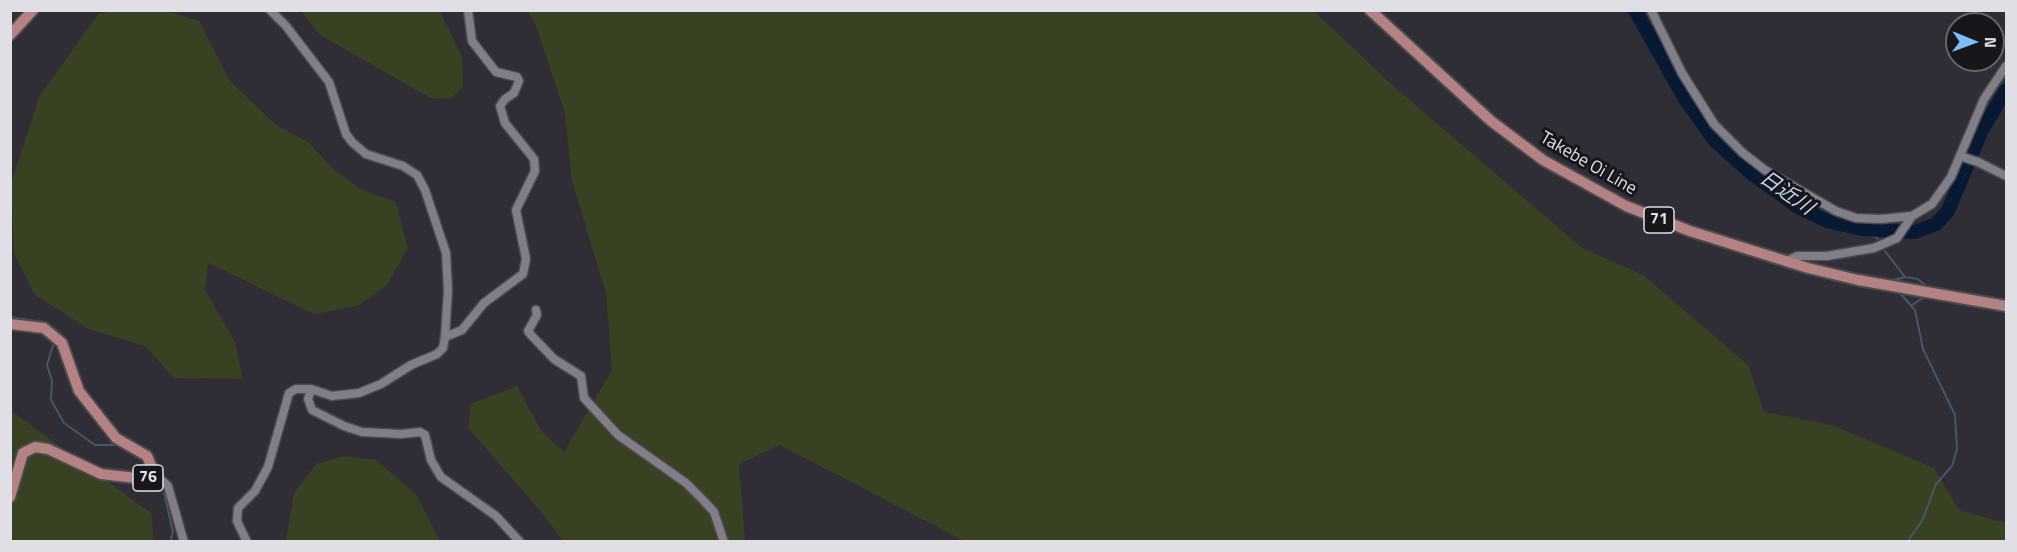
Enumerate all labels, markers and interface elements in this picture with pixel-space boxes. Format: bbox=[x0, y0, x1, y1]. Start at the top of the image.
north arrow bbox=[1945, 12, 2005, 72]
text: N bbox=[1979, 37, 2003, 48]
street label: Takebe Oi Line bbox=[1536, 128, 1640, 200]
water label: 日近川 bbox=[1755, 167, 1817, 221]
road number: 71 bbox=[1644, 207, 1674, 233]
road number: 76 bbox=[133, 465, 163, 491]

